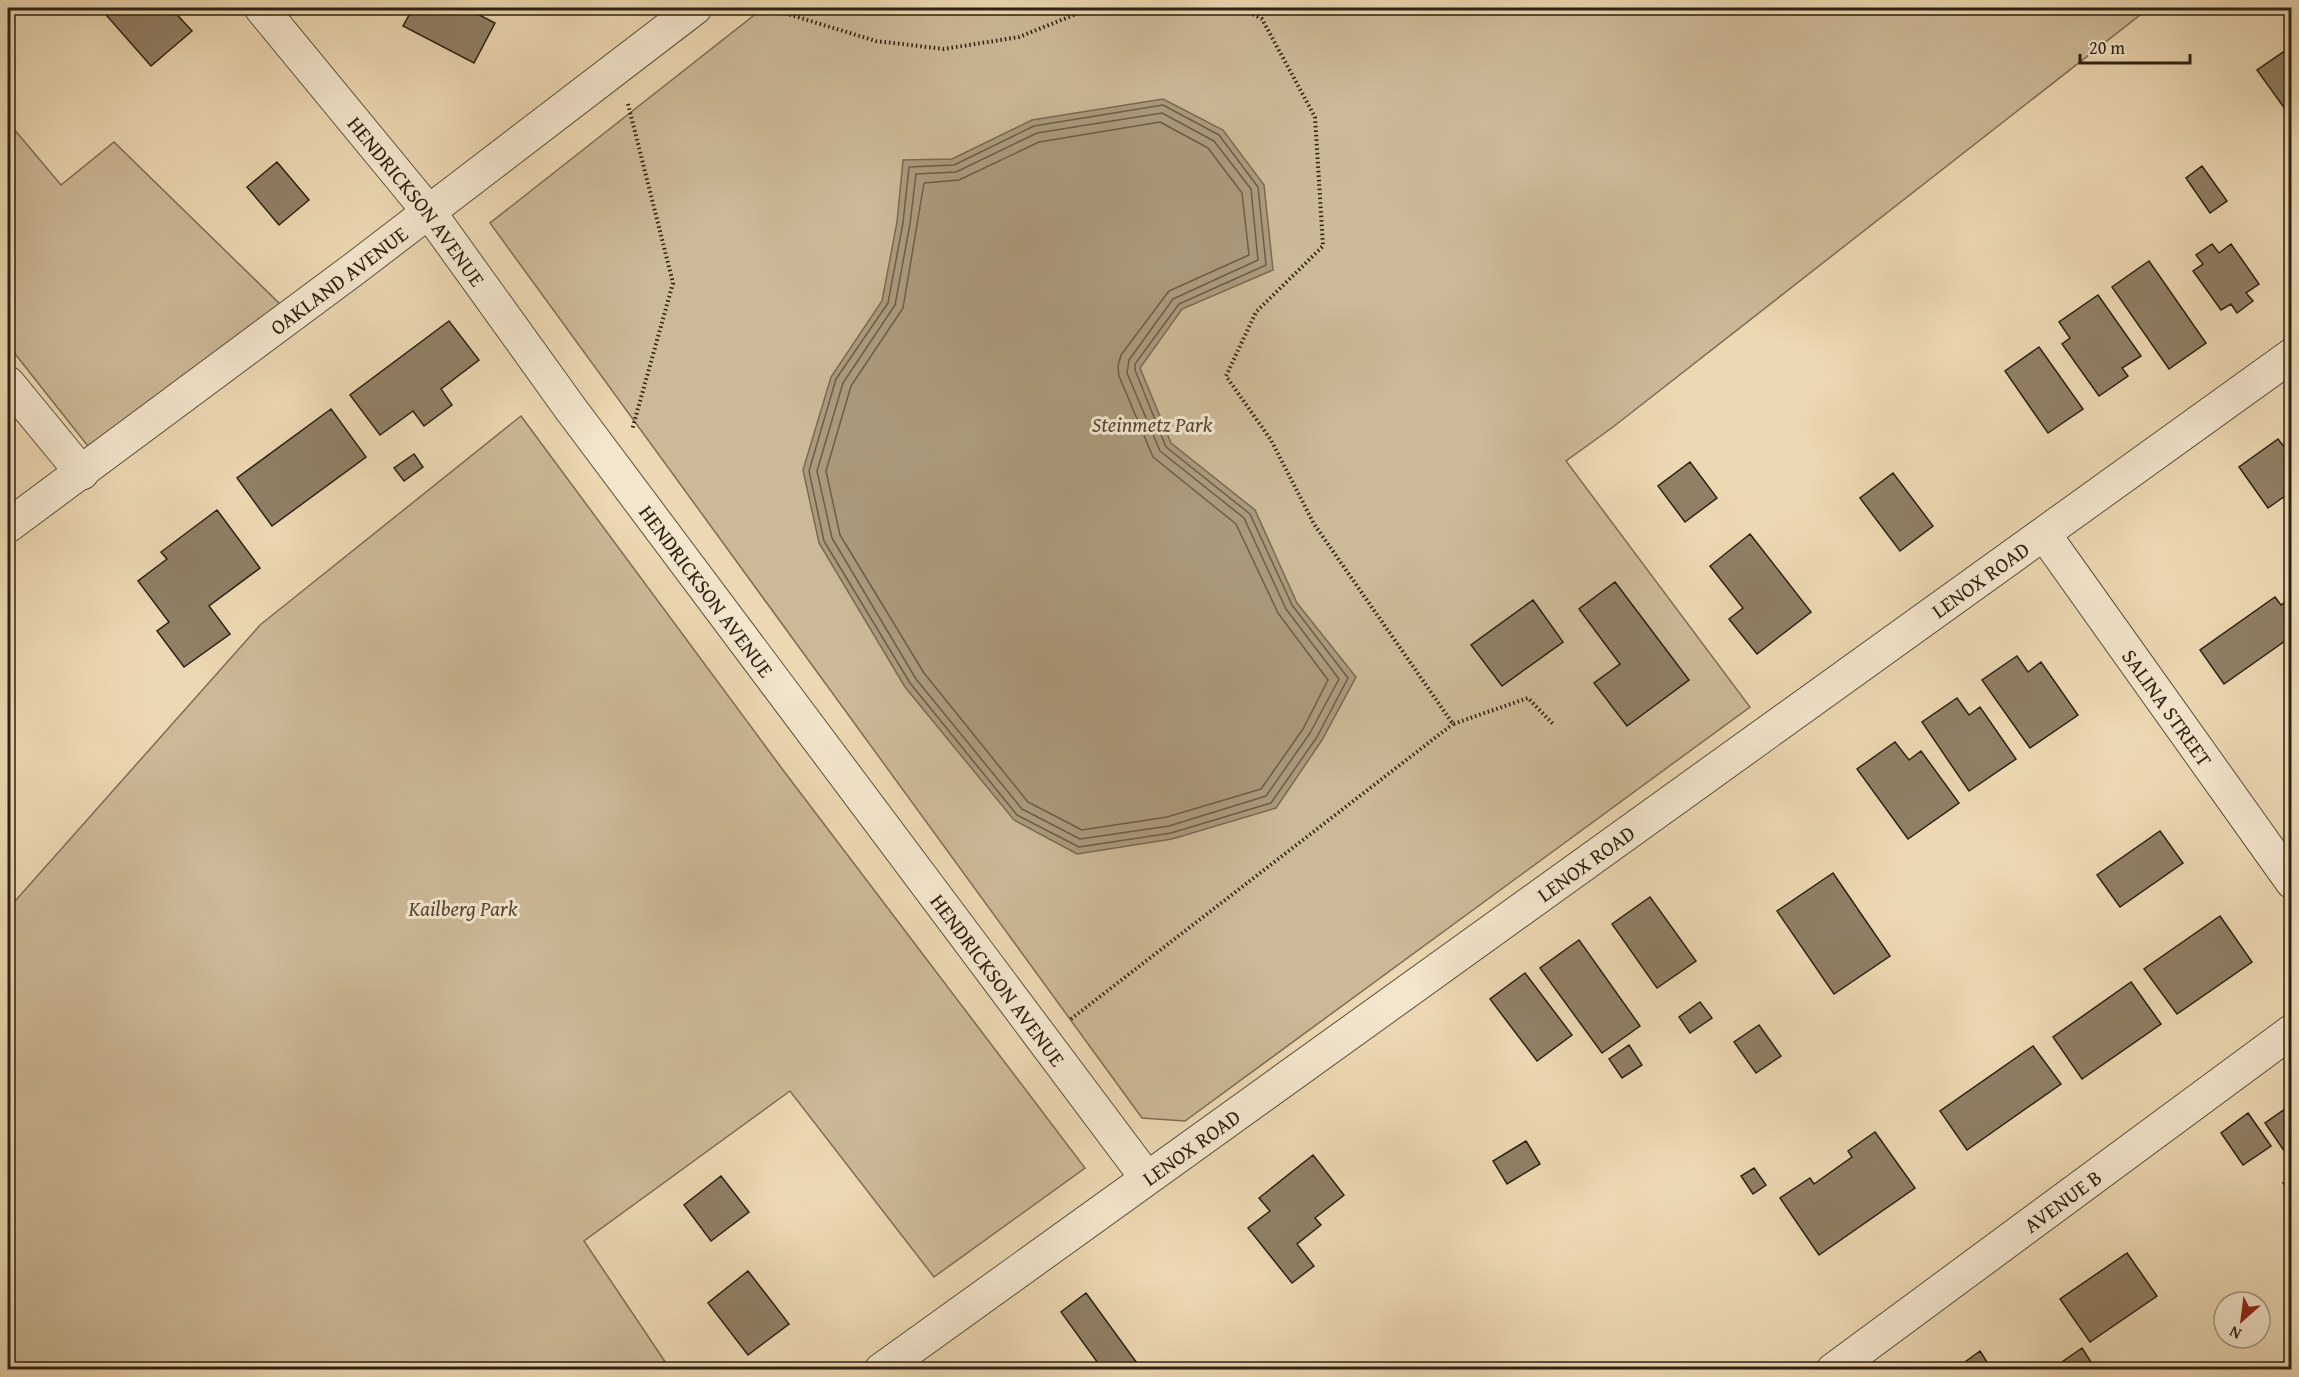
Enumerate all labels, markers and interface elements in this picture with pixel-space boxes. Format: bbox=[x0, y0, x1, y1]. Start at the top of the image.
scale bar bbox=[2080, 27, 2190, 65]
text: 20 m bbox=[2089, 34, 2125, 61]
street label: HENDRICKSON AVENUE bbox=[340, 109, 493, 293]
street label: OAKLAND AVENUE bbox=[263, 218, 414, 342]
park label: Steinmetz Park bbox=[1092, 409, 1213, 440]
street label: HENDRICKSON AVENUE bbox=[632, 498, 782, 684]
street label: LENOX ROAD bbox=[1925, 533, 2036, 625]
street label: SALINA STREET bbox=[2115, 642, 2220, 773]
street label: LENOX ROAD bbox=[1530, 817, 1641, 909]
street label: HENDRICKSON AVENUE bbox=[923, 887, 1073, 1073]
park label: Kailberg Park bbox=[408, 893, 518, 924]
street label: LENOX ROAD bbox=[1136, 1101, 1247, 1193]
street label: AVENUE B bbox=[2017, 1161, 2108, 1240]
north arrow bbox=[2212, 1290, 2272, 1350]
text: N bbox=[2224, 1320, 2245, 1346]

